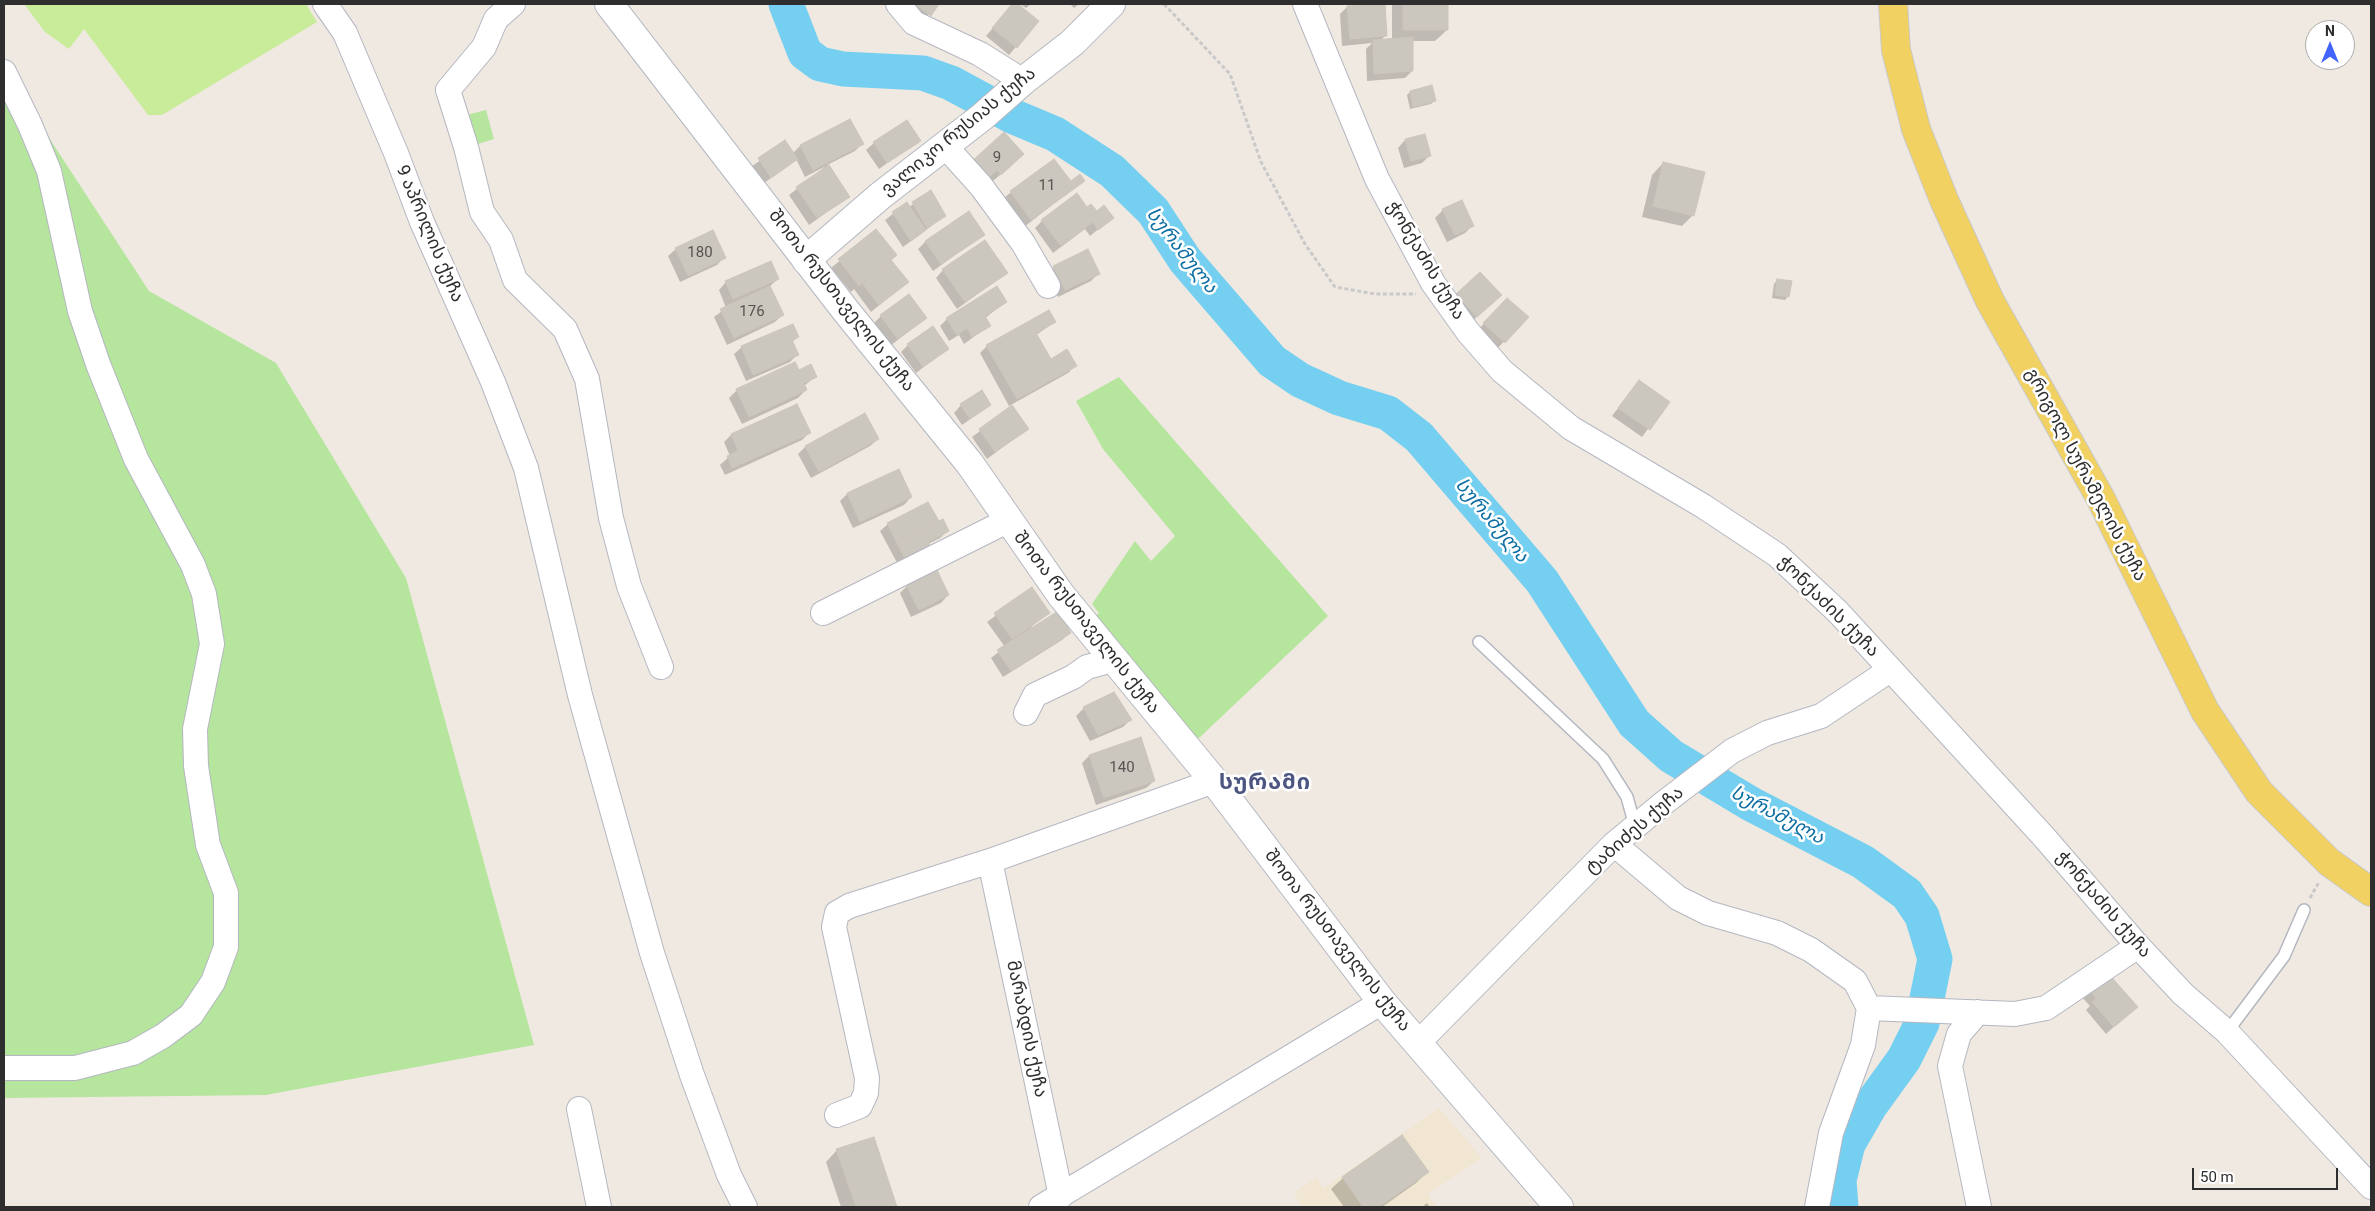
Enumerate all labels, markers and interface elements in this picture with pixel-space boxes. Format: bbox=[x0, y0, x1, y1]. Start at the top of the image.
north arrow bbox=[2305, 20, 2355, 70]
text: N bbox=[2325, 23, 2335, 39]
street label: ვალიკო რუსიას ქუჩა bbox=[877, 63, 1041, 201]
house number: 9 bbox=[993, 149, 1001, 167]
street label: 9 აპრილის ქუჩა bbox=[390, 162, 468, 306]
house number: 11 bbox=[1039, 177, 1055, 195]
street label: ჭონქაძის ქუჩა bbox=[1381, 198, 1469, 324]
water label: სურამულა bbox=[1141, 204, 1221, 298]
street label: შოთა რუსთაველის ქუჩა bbox=[763, 206, 919, 396]
house number: 180 bbox=[687, 244, 713, 262]
house number: 176 bbox=[739, 303, 765, 321]
street label: გრიგოლ სურამელის ქუჩა bbox=[2020, 365, 2150, 585]
water label: სურამულა bbox=[1449, 474, 1533, 568]
street label: შოთა რუსთაველის ქუჩა bbox=[1008, 528, 1164, 718]
street label: ჭონქაძის ქუჩა bbox=[1773, 552, 1883, 662]
house number: 140 bbox=[1109, 759, 1135, 777]
district label: სურამი bbox=[1218, 770, 1312, 796]
street label: ტაბიძეს ქუჩა bbox=[1581, 782, 1689, 880]
water label: სურამულა bbox=[1726, 782, 1828, 850]
street label: შოთა რუსთაველის ქუჩა bbox=[1259, 846, 1415, 1036]
street label: ჭონქაძის ქუჩა bbox=[2051, 847, 2155, 963]
street label: მარაბდის ქუჩა bbox=[1001, 958, 1051, 1100]
scale bar bbox=[2195, 1158, 2341, 1190]
text: 50 m bbox=[2200, 1168, 2234, 1186]

